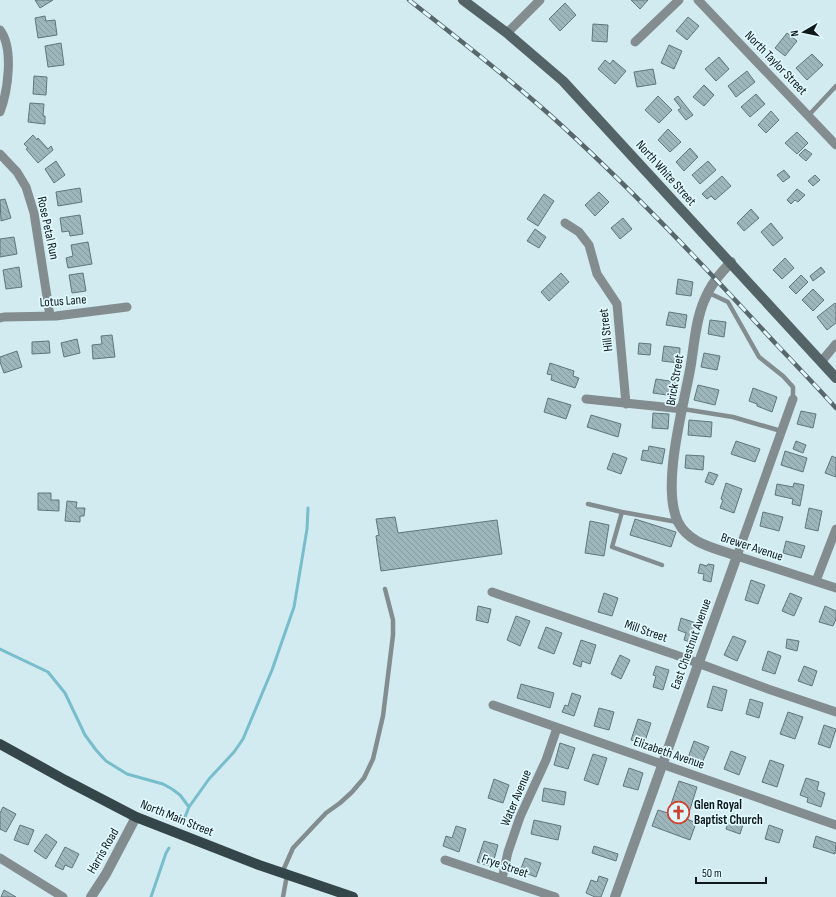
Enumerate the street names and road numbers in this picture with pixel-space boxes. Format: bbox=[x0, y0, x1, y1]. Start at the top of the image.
street label: North Taylor Street bbox=[742, 28, 810, 98]
street label: North White Street bbox=[632, 137, 700, 209]
street label: Rose Petal Run bbox=[33, 195, 63, 261]
street label: Lotus Lane bbox=[39, 291, 87, 311]
street label: Hill Street bbox=[595, 307, 617, 352]
street label: Brick Street bbox=[663, 353, 687, 407]
street label: Brewer Avenue bbox=[719, 529, 785, 565]
street label: East Chestnut Avenue bbox=[667, 596, 715, 692]
street label: Mill Street bbox=[622, 616, 670, 646]
street label: Elizabeth Avenue bbox=[631, 733, 707, 773]
street label: Water Avenue bbox=[497, 767, 535, 829]
street label: North Main Street bbox=[138, 796, 216, 840]
street label: Harris Road bbox=[84, 825, 122, 877]
street label: Frye Street bbox=[480, 851, 531, 881]

